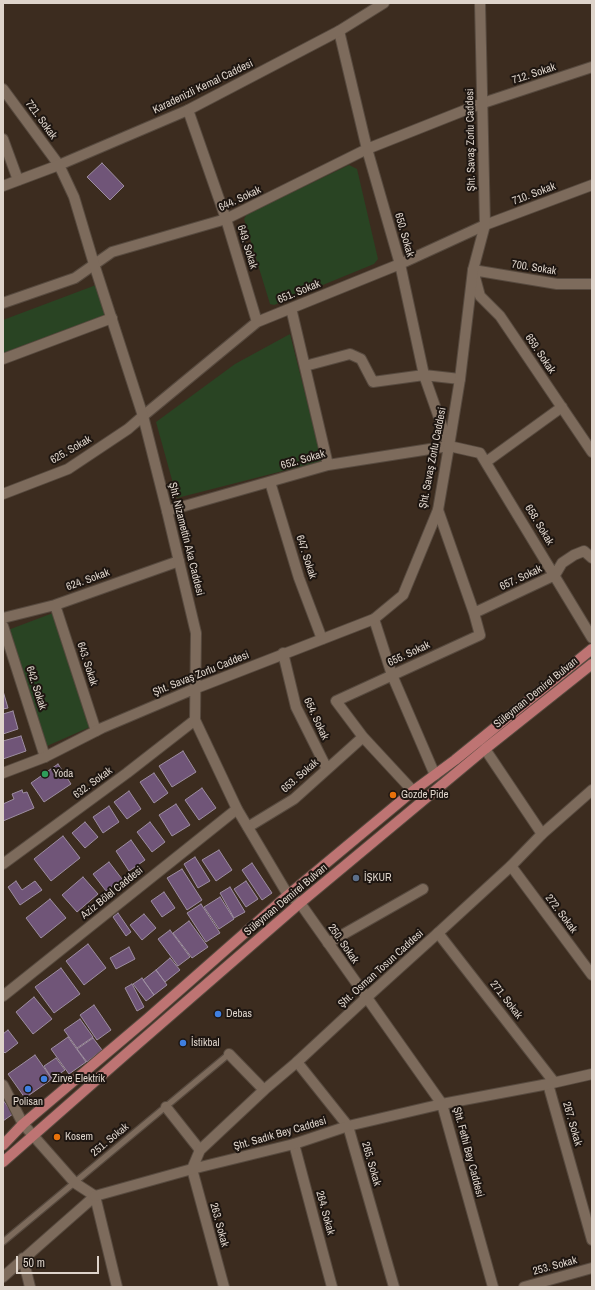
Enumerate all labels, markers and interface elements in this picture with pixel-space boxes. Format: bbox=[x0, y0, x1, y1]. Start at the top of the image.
street label: Karadenizli Kemal Caddesi bbox=[151, 57, 255, 117]
street label: 712. Sokak bbox=[510, 61, 558, 87]
street label: Şht. Savaş Zorlu Caddesi bbox=[464, 89, 478, 191]
street label: 721. Sokak bbox=[22, 98, 60, 142]
street label: 710. Sokak bbox=[511, 180, 557, 208]
street label: 644. Sokak bbox=[217, 183, 263, 215]
street label: 650. Sokak bbox=[391, 211, 417, 259]
street label: 649. Sokak bbox=[234, 223, 260, 271]
street label: 700. Sokak bbox=[511, 258, 557, 278]
street label: 651. Sokak bbox=[276, 277, 322, 307]
street label: 659. Sokak bbox=[522, 332, 558, 376]
street label: Şht. Savaş Zorlu Caddesi bbox=[417, 406, 449, 510]
street label: 625. Sokak bbox=[48, 433, 94, 467]
street label: 652. Sokak bbox=[279, 447, 327, 473]
street label: Şht. Nizamettin Aka Caddesi bbox=[166, 481, 206, 597]
street label: 658. Sokak bbox=[522, 502, 556, 548]
street label: 647. Sokak bbox=[293, 533, 319, 581]
street label: 657. Sokak bbox=[498, 562, 544, 594]
street label: 624. Sokak bbox=[65, 566, 111, 594]
street label: 655. Sokak bbox=[386, 638, 432, 670]
street label: 643. Sokak bbox=[74, 640, 100, 688]
street label: Şht. Savaş Zorlu Caddesi bbox=[151, 649, 251, 699]
street label: Süleyman Demirel Bulvarı bbox=[491, 655, 581, 731]
street label: 642. Sokak bbox=[23, 664, 49, 712]
street label: 654. Sokak bbox=[300, 696, 332, 742]
street label: 653. Sokak bbox=[279, 756, 321, 796]
street label: 632. Sokak bbox=[71, 764, 115, 802]
place label: Yoda bbox=[53, 767, 73, 781]
marker: Yoda bbox=[40, 769, 50, 779]
place label: Gozde Pide bbox=[401, 788, 449, 802]
marker: Gozde Pide bbox=[388, 790, 398, 800]
street label: Süleyman Demirel Bulvarı bbox=[242, 861, 330, 939]
street label: Aziz Bölel Caddesi bbox=[78, 864, 146, 922]
place label: İŞKUR bbox=[364, 871, 392, 885]
marker: İŞKUR bbox=[351, 873, 361, 883]
street label: 272. Sokak bbox=[542, 892, 580, 936]
street label: 250. Sokak bbox=[325, 922, 361, 966]
street label: Şht. Osman Tosun Caddesi bbox=[336, 927, 426, 1011]
street label: 271. Sokak bbox=[487, 978, 525, 1022]
place label: Debas bbox=[226, 1007, 252, 1021]
marker: Debas bbox=[213, 1009, 223, 1019]
place label: İstikbal bbox=[191, 1036, 220, 1050]
marker: İstikbal bbox=[178, 1038, 188, 1048]
place label: Zirve Elektrik bbox=[52, 1072, 105, 1086]
marker: Zirve Elektrik bbox=[39, 1074, 49, 1084]
marker: Polisan bbox=[23, 1084, 33, 1094]
place label: Polisan bbox=[13, 1095, 43, 1109]
street label: 267. Sokak bbox=[559, 1100, 585, 1148]
street label: Şht. Fethi Bey Caddesi bbox=[450, 1105, 486, 1199]
street label: Şht. Sadık Bey Caddesi bbox=[232, 1114, 328, 1154]
street label: 251. Sokak bbox=[88, 1120, 132, 1160]
place label: Kosem bbox=[65, 1130, 93, 1144]
marker: Kosem bbox=[52, 1132, 62, 1142]
street label: 265. Sokak bbox=[358, 1140, 384, 1188]
street label: 264. Sokak bbox=[313, 1189, 337, 1237]
street label: 263. Sokak bbox=[207, 1201, 231, 1249]
scale bar bbox=[18, 1248, 101, 1274]
street label: 253. Sokak bbox=[531, 1254, 579, 1278]
text: 50 m bbox=[23, 1255, 45, 1271]

